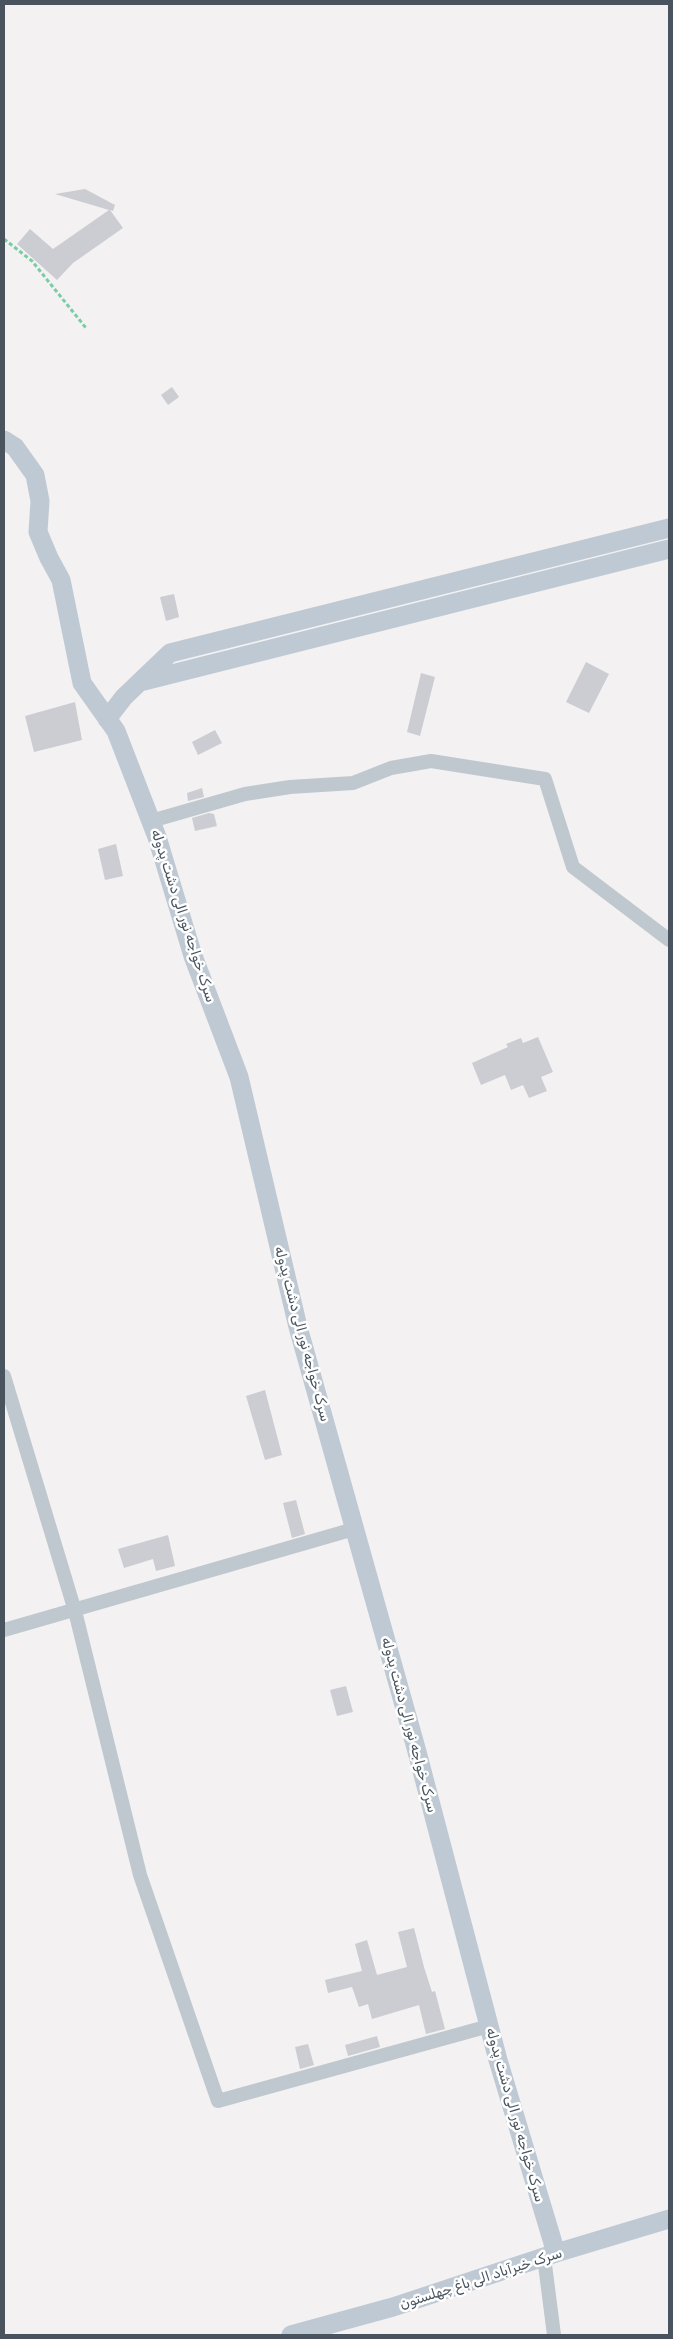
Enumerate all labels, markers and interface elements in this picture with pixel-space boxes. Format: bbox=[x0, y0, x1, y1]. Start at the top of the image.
street label: سرک خواجه نور الی دشت پدوله bbox=[147, 827, 219, 1005]
street label: سرک خواجه نور الی دشت پدوله bbox=[270, 1245, 334, 1423]
street label: سرک خواجه نور الی دشت پدوله bbox=[377, 1636, 441, 1814]
street label: سرک خواجه نور الی دشت پدوله bbox=[482, 2026, 548, 2204]
street label: سرک خیرآباد الی باغ چهلستون bbox=[398, 2245, 564, 2313]

